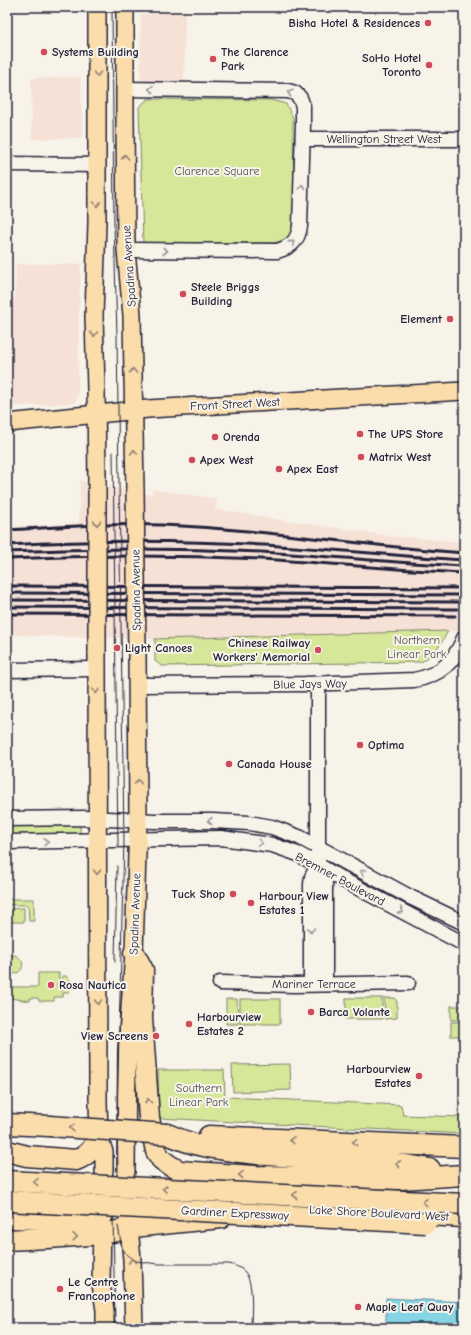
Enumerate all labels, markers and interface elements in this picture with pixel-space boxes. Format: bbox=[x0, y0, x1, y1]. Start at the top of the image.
place label: Bisha Hotel & Residences bbox=[289, 16, 420, 30]
marker: Bisha Hotel & Residences bbox=[423, 18, 433, 28]
place label: Systems Building bbox=[52, 45, 139, 59]
place label: The Clarence Park bbox=[221, 45, 288, 73]
marker: Systems Building bbox=[39, 47, 49, 57]
place label: SoHo Hotel Toronto bbox=[362, 51, 421, 79]
marker: The Clarence Park bbox=[208, 54, 218, 64]
marker: SoHo Hotel Toronto bbox=[424, 60, 434, 70]
one-way arrow bbox=[93, 71, 101, 77]
one-way arrow bbox=[148, 85, 154, 93]
one-way arrow bbox=[287, 89, 294, 98]
street label: Wellington Street West bbox=[327, 132, 442, 146]
one-way arrow bbox=[121, 154, 129, 160]
park label: Clarence Square bbox=[175, 164, 259, 178]
one-way arrow bbox=[297, 184, 306, 190]
one-way arrow bbox=[93, 201, 101, 207]
street label: Spadina Avenue bbox=[119, 225, 139, 307]
one-way arrow bbox=[287, 240, 295, 247]
one-way arrow bbox=[162, 247, 168, 255]
place label: Steele Briggs Building bbox=[191, 280, 259, 308]
marker: Steele Briggs Building bbox=[178, 289, 188, 299]
place label: Element bbox=[400, 312, 443, 326]
marker: Element bbox=[445, 314, 455, 324]
one-way arrow bbox=[90, 331, 99, 337]
one-way arrow bbox=[129, 368, 137, 374]
street label: Front Street West bbox=[190, 395, 281, 413]
place label: The UPS Store bbox=[368, 427, 443, 441]
marker: The UPS Store bbox=[355, 429, 365, 439]
place label: Orenda bbox=[223, 430, 260, 444]
marker: Orenda bbox=[210, 432, 220, 442]
one-way arrow bbox=[130, 449, 138, 455]
place label: Matrix West bbox=[369, 450, 432, 464]
marker: Matrix West bbox=[356, 452, 366, 462]
place label: Apex West bbox=[200, 453, 254, 467]
marker: Apex West bbox=[187, 455, 197, 465]
place label: Apex East bbox=[287, 462, 339, 476]
marker: Apex East bbox=[274, 464, 284, 474]
one-way arrow bbox=[93, 520, 101, 526]
street label: Spadina Avenue bbox=[128, 549, 144, 631]
park label: Northern Linear Park bbox=[387, 633, 447, 661]
place label: Chinese Railway Workers' Memorial bbox=[213, 636, 310, 664]
place label: Light Canoes bbox=[125, 641, 192, 655]
marker: Light Canoes bbox=[112, 643, 122, 653]
marker: Chinese Railway Workers' Memorial bbox=[313, 645, 323, 655]
street label: Blue Jays Way bbox=[273, 676, 347, 692]
one-way arrow bbox=[92, 688, 101, 694]
place label: Optima bbox=[368, 738, 404, 752]
marker: Optima bbox=[355, 740, 365, 750]
place label: Canada House bbox=[237, 757, 312, 771]
marker: Canada House bbox=[224, 759, 234, 769]
one-way arrow bbox=[134, 779, 142, 785]
one-way arrow bbox=[207, 817, 213, 825]
one-way arrow bbox=[43, 838, 49, 846]
one-way arrow bbox=[257, 839, 263, 847]
street label: Bremner Boulevard bbox=[293, 849, 387, 909]
one-way arrow bbox=[93, 869, 101, 875]
one-way arrow bbox=[360, 869, 367, 877]
street label: Spadina Avenue bbox=[127, 873, 143, 955]
place label: Tuck Shop bbox=[171, 887, 225, 901]
marker: Tuck Shop bbox=[228, 889, 238, 899]
place label: Harbour View Estates 1 bbox=[259, 889, 329, 917]
marker: Harbour View Estates 1 bbox=[246, 898, 256, 908]
one-way arrow bbox=[397, 906, 405, 914]
one-way arrow bbox=[307, 928, 315, 934]
street label: Mariner Terrace bbox=[272, 977, 356, 991]
place label: Rosa Nautica bbox=[59, 978, 126, 992]
marker: Rosa Nautica bbox=[46, 980, 56, 990]
one-way arrow bbox=[94, 999, 102, 1005]
place label: Barca Volante bbox=[319, 1005, 390, 1019]
marker: Barca Volante bbox=[306, 1007, 316, 1017]
place label: Harbourview Estates 2 bbox=[197, 1010, 261, 1038]
marker: Harbourview Estates 2 bbox=[184, 1019, 194, 1029]
place label: View Screens bbox=[81, 1029, 148, 1043]
marker: View Screens bbox=[151, 1031, 161, 1041]
place label: Harbourview Estates bbox=[347, 1062, 411, 1090]
marker: Harbourview Estates bbox=[414, 1071, 424, 1081]
park label: Southern Linear Park bbox=[169, 1081, 229, 1109]
one-way arrow bbox=[144, 1098, 153, 1104]
one-way arrow bbox=[69, 1123, 75, 1132]
one-way arrow bbox=[289, 1135, 295, 1144]
one-way arrow bbox=[352, 1138, 358, 1147]
one-way arrow bbox=[395, 1160, 401, 1169]
one-way arrow bbox=[238, 1171, 244, 1179]
one-way arrow bbox=[33, 1178, 39, 1187]
one-way arrow bbox=[162, 1184, 168, 1193]
one-way arrow bbox=[292, 1191, 298, 1200]
one-way arrow bbox=[422, 1197, 428, 1206]
street label: Lake Shore Boulevard West bbox=[309, 1202, 450, 1224]
street label: Gardiner Expressway bbox=[181, 1203, 290, 1223]
one-way arrow bbox=[72, 1232, 78, 1241]
one-way arrow bbox=[128, 1258, 136, 1264]
place label: Le Centre Francophone bbox=[68, 1275, 135, 1303]
marker: Le Centre Francophone bbox=[55, 1284, 65, 1294]
place label: Maple Leaf Quay bbox=[366, 1300, 454, 1314]
marker: Maple Leaf Quay bbox=[353, 1302, 363, 1312]

